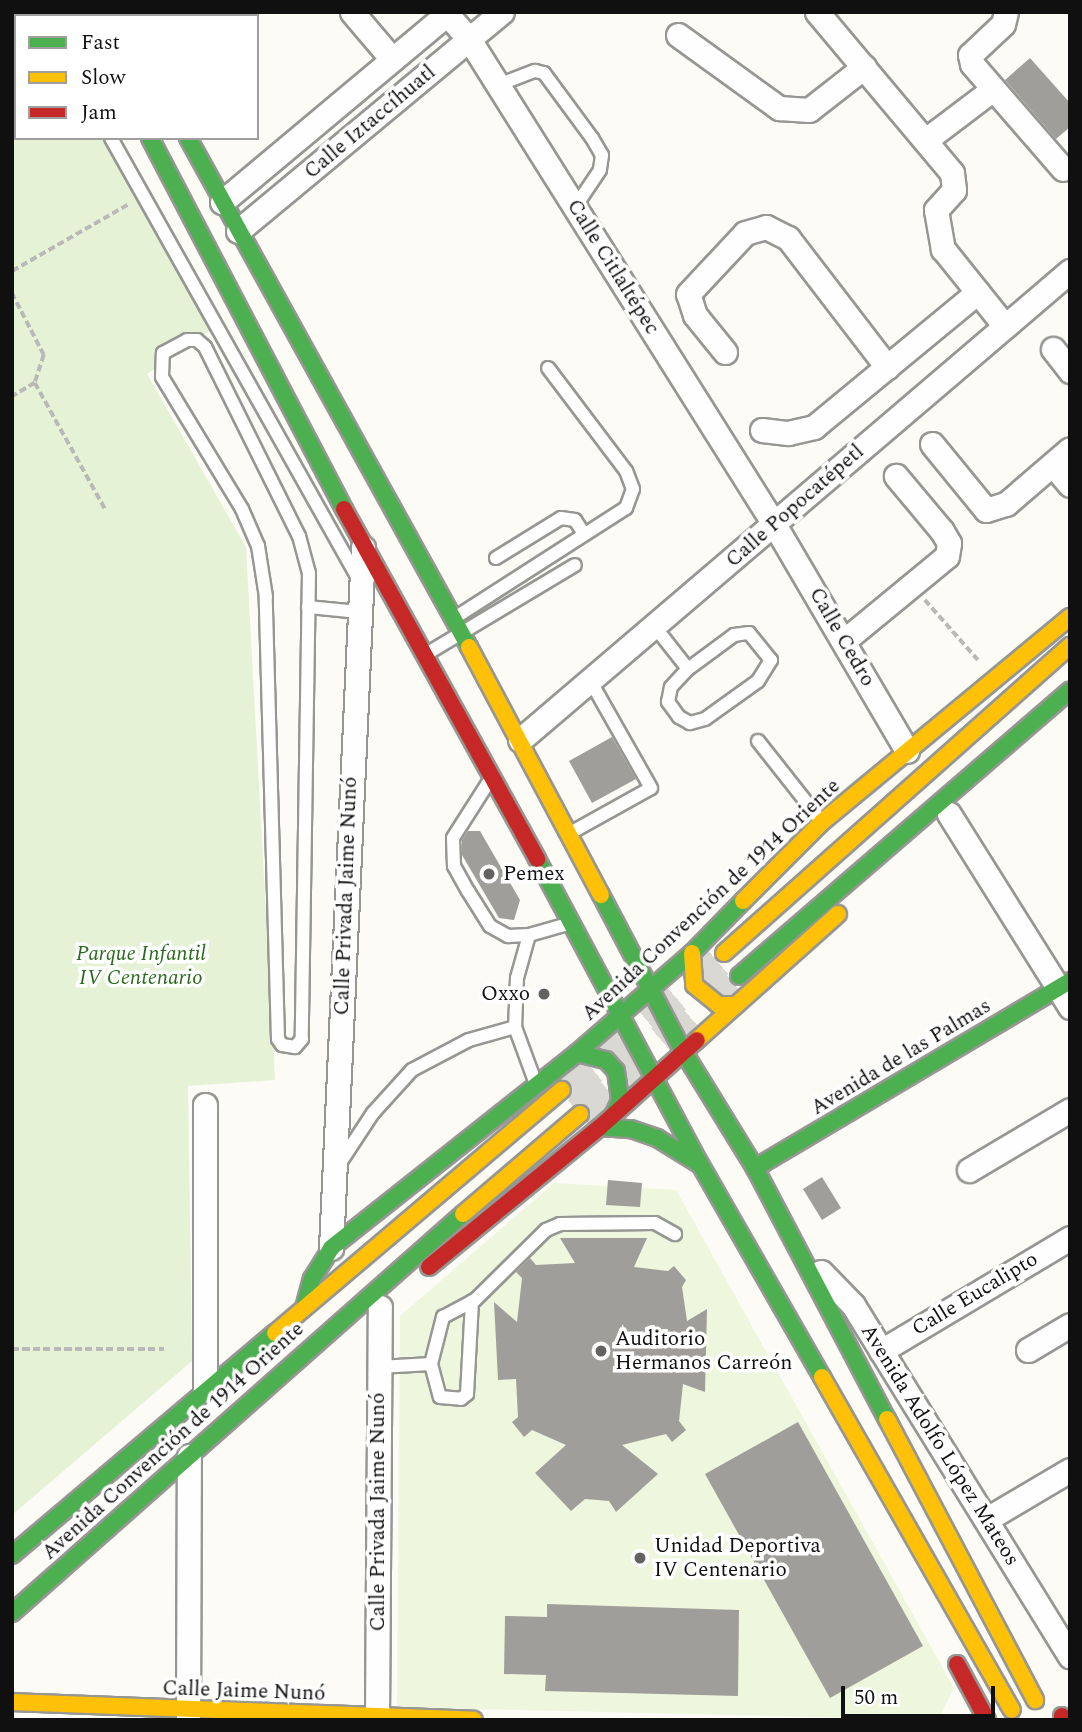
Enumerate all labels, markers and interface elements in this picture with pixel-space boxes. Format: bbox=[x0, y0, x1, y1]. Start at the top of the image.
legend bbox=[14, 14, 259, 140]
text: Fast bbox=[81, 27, 120, 59]
street label: Calle Iztaccíhuatl bbox=[299, 60, 441, 184]
text: Slow bbox=[81, 62, 125, 94]
text: Jam bbox=[81, 97, 117, 129]
street label: Calle Citlaltépec bbox=[561, 195, 665, 339]
street label: Calle Popocatépetl bbox=[721, 439, 869, 573]
street label: Calle Cedro bbox=[804, 583, 880, 691]
street label: Avenida Convención de 1914 Oriente bbox=[577, 774, 845, 1026]
street label: Calle Privada Jaime Nunó bbox=[329, 776, 363, 1016]
place label: Pemex bbox=[503, 861, 565, 887]
marker: Pemex bbox=[481, 866, 497, 882]
park label: Parque Infantil IV Centenario bbox=[76, 941, 206, 991]
place label: Oxxo bbox=[481, 981, 530, 1007]
marker: Oxxo bbox=[536, 986, 552, 1002]
street label: Avenida de las Palmas bbox=[806, 993, 996, 1121]
street label: Calle Eucalipto bbox=[908, 1247, 1042, 1341]
street label: Avenida Convención de 1914 Oriente bbox=[37, 1317, 309, 1565]
street label: Avenida Adolfo López Mateos bbox=[855, 1320, 1025, 1570]
place label: Auditorio Hermanos Carreón bbox=[615, 1326, 793, 1376]
marker: Auditorio Hermanos Carreón bbox=[593, 1343, 609, 1359]
street label: Calle Privada Jaime Nunó bbox=[365, 1393, 391, 1631]
place label: Unidad Deportiva IV Centenario bbox=[654, 1533, 821, 1583]
marker: Unidad Deportiva IV Centenario bbox=[632, 1550, 648, 1566]
scale bar bbox=[844, 1672, 998, 1716]
street label: Calle Jaime Nunó bbox=[162, 1676, 326, 1706]
text: 50 m bbox=[854, 1682, 898, 1714]

